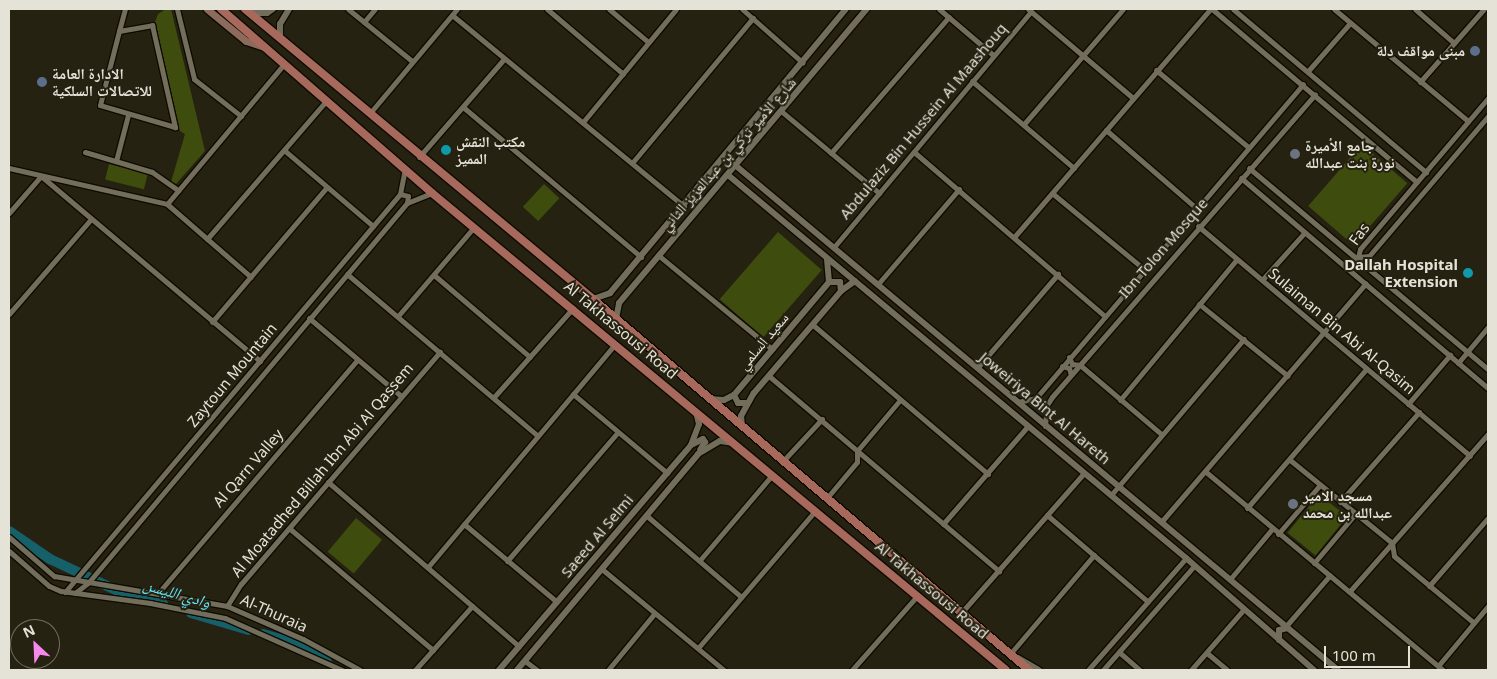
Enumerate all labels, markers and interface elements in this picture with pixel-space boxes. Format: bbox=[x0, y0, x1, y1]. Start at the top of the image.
street label: Abdulaziz Bin Hussein Al Maashouq bbox=[836, 19, 1010, 223]
place label: مبنى مواقف دلة bbox=[1377, 42, 1465, 60]
marker: مبنى مواقف دلة bbox=[1469, 45, 1481, 57]
place label: الادارة العامة للاتصالات السلكية bbox=[52, 64, 152, 99]
street label: شارع الأمير تركي بن عبدالعزيز الثاني bbox=[656, 73, 800, 235]
marker: الادارة العامة للاتصالات السلكية bbox=[36, 76, 48, 88]
place label: مكتب النقش المميز bbox=[456, 132, 525, 167]
place label: جامع الأميرة نورة بنت عبدالله bbox=[1305, 136, 1395, 171]
marker: مكتب النقش المميز bbox=[440, 144, 452, 156]
marker: جامع الأميرة نورة بنت عبدالله bbox=[1289, 148, 1301, 160]
street label: Ibn Tolon Mosque bbox=[1115, 194, 1211, 302]
street label: Fas bbox=[1345, 219, 1373, 249]
place label: Dallah Hospital Extension bbox=[1344, 255, 1458, 290]
street label: Sulaiman Bin Abi Al-Qasim bbox=[1265, 264, 1419, 398]
marker: Dallah Hospital Extension bbox=[1462, 267, 1474, 279]
street label: Al Takhassousi Road bbox=[561, 277, 681, 383]
street label: سعيد السلمي bbox=[734, 309, 792, 373]
street label: Zaytoun Mountain bbox=[183, 320, 281, 430]
street label: Joweiriya Bint Al Hareth bbox=[976, 348, 1114, 468]
street label: Al Moatadhed Billah Ibn Abi Al Qassem bbox=[227, 359, 417, 581]
street label: Al Qarn Valley bbox=[209, 425, 287, 511]
place label: مسجد الامير عبدالله بن محمد bbox=[1303, 486, 1392, 521]
street label: Saeed Al Selmi bbox=[557, 491, 637, 581]
marker: مسجد الامير عبدالله بن محمد bbox=[1287, 498, 1299, 510]
street label: Al Takhassousi Road bbox=[872, 537, 992, 643]
water label: وادي الليسن bbox=[141, 574, 213, 612]
street label: Al-Thuraia bbox=[238, 590, 310, 636]
north arrow bbox=[10, 619, 60, 669]
text: N bbox=[20, 620, 38, 642]
scale bar bbox=[1327, 636, 1413, 668]
text: 100 m bbox=[1332, 645, 1376, 665]

